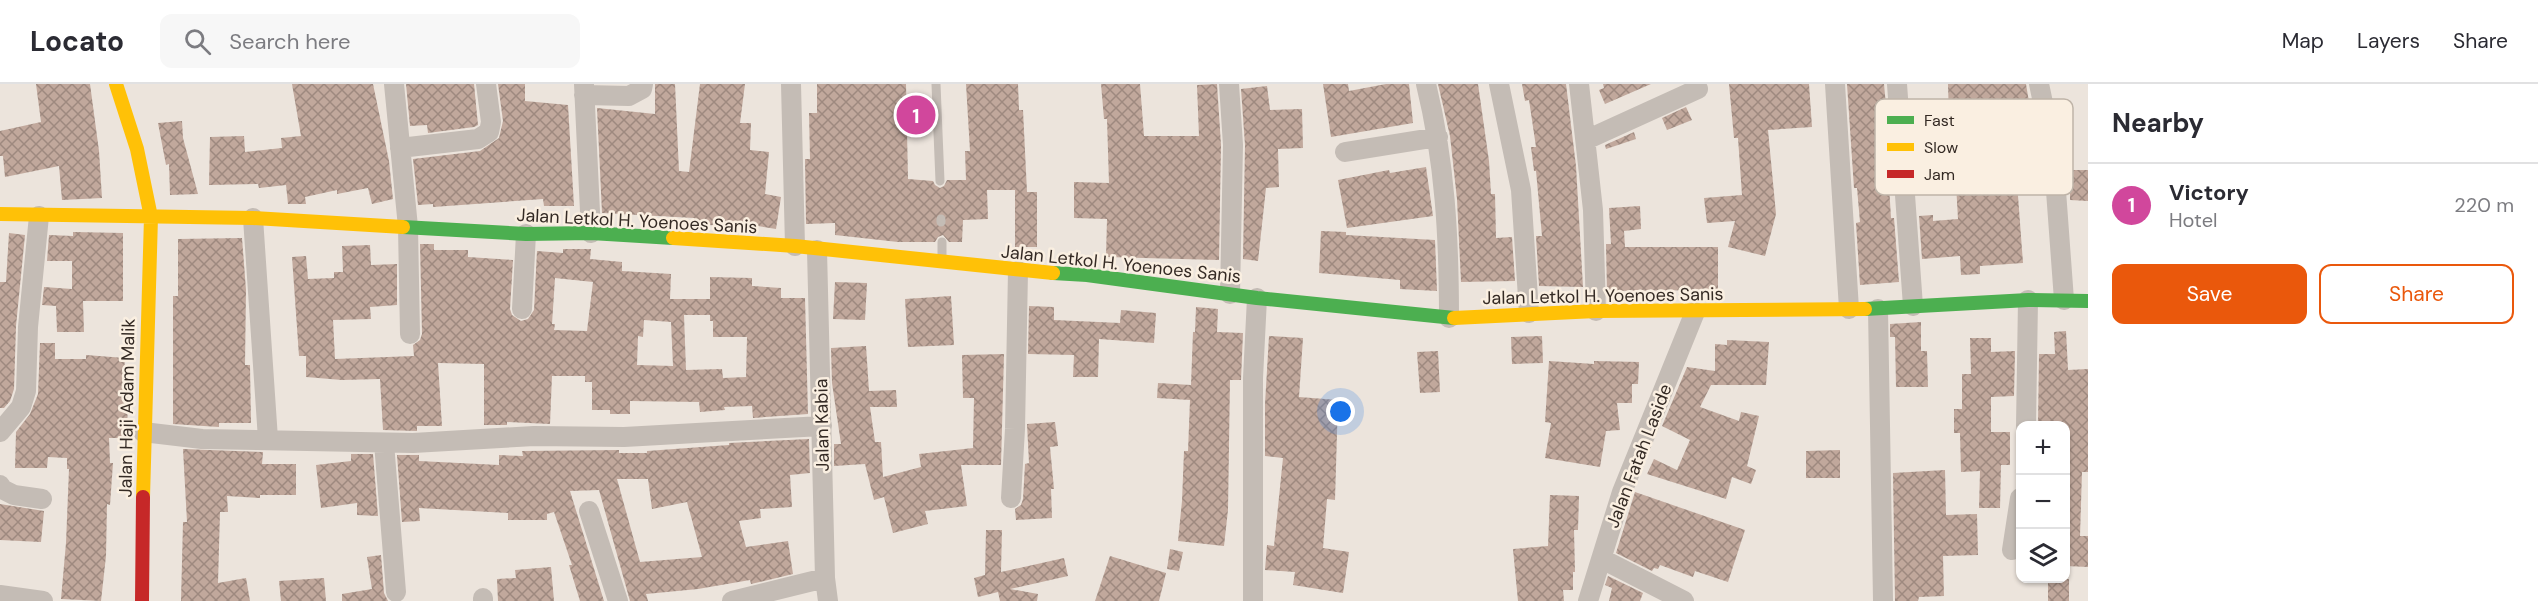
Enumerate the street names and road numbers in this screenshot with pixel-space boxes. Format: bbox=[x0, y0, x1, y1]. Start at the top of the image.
street label: Jalan Letkol H. Yoenoes Sanis bbox=[516, 203, 758, 239]
street label: Jalan Letkol H. Yoenoes Sanis bbox=[1000, 239, 1242, 289]
street label: Jalan Letkol H. Yoenoes Sanis bbox=[1482, 282, 1724, 310]
street label: Jalan Haji Adam Malik bbox=[113, 318, 141, 498]
street label: Jalan Kabia bbox=[809, 378, 835, 472]
street label: Jalan Fatah Laside bbox=[1600, 381, 1678, 531]

